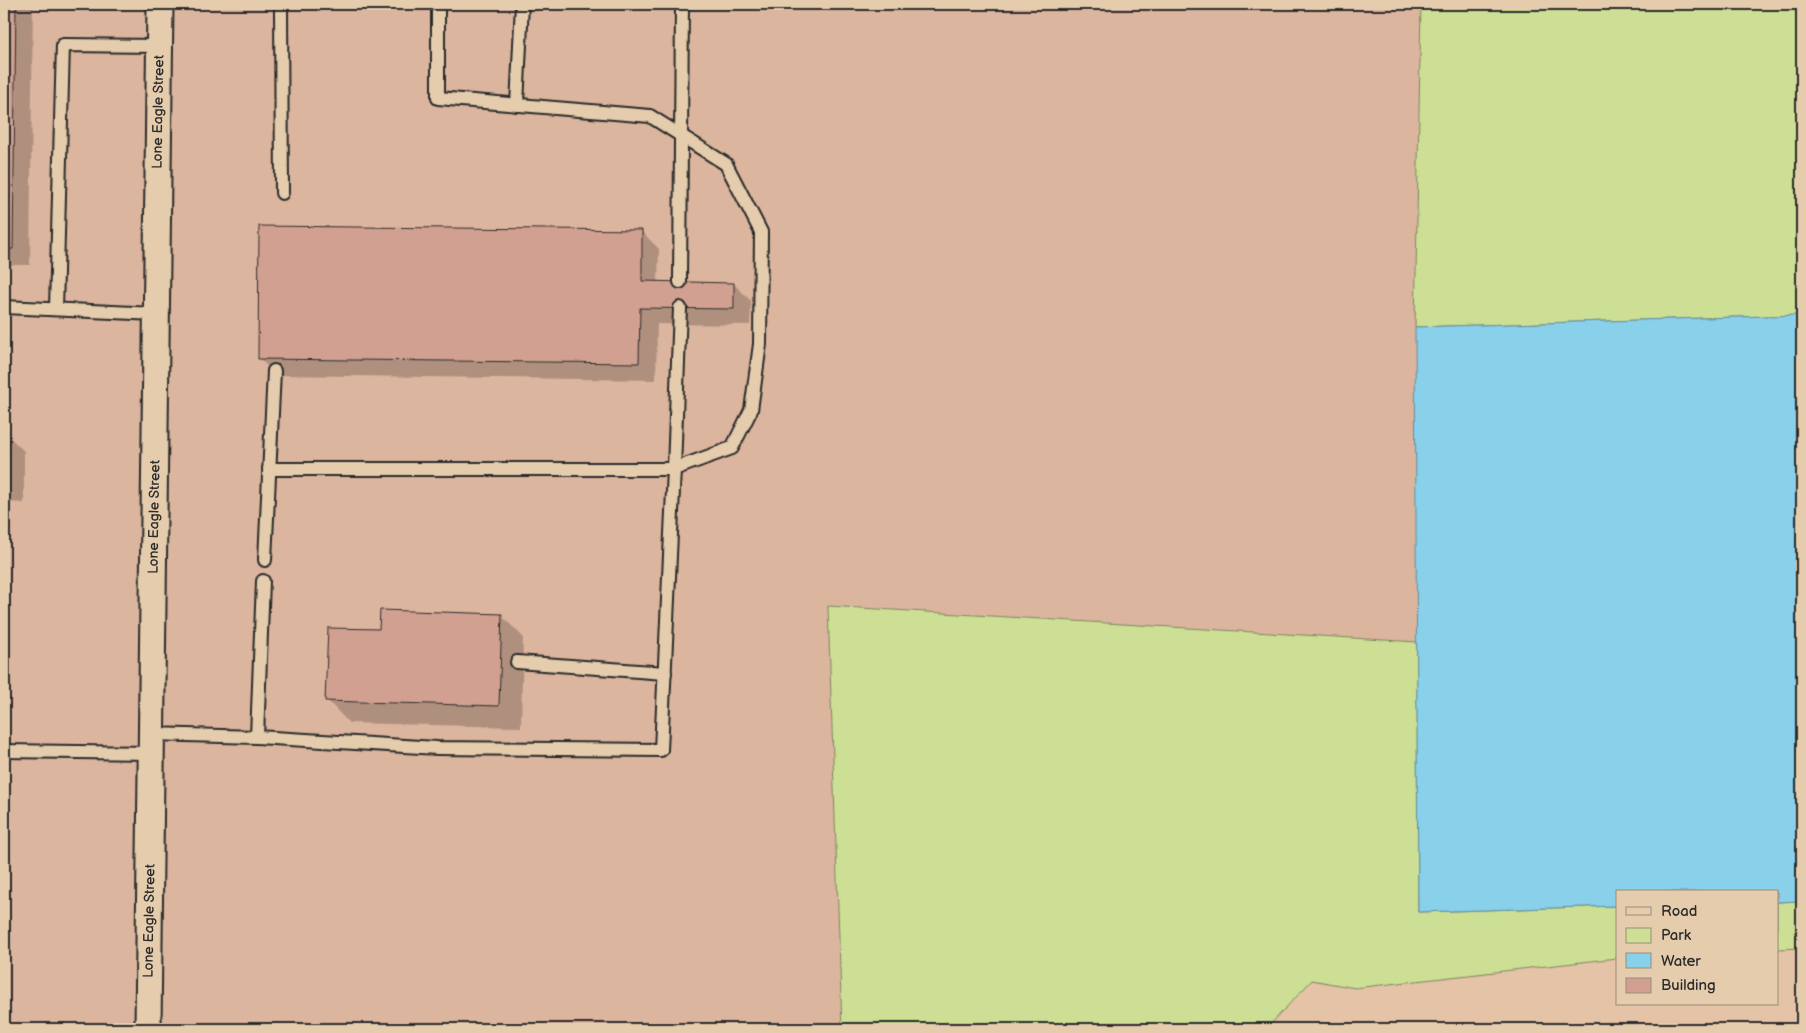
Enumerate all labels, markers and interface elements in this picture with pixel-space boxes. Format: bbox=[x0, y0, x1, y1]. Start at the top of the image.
street label: Lone Eagle Street bbox=[149, 54, 168, 169]
street label: Lone Eagle Street bbox=[145, 459, 164, 574]
street label: Lone Eagle Street bbox=[140, 863, 159, 978]
legend bbox=[1616, 890, 1778, 1006]
text: Road bbox=[1661, 902, 1697, 921]
text: Park bbox=[1661, 926, 1692, 945]
text: Water bbox=[1661, 952, 1701, 971]
text: Building bbox=[1661, 976, 1716, 995]

